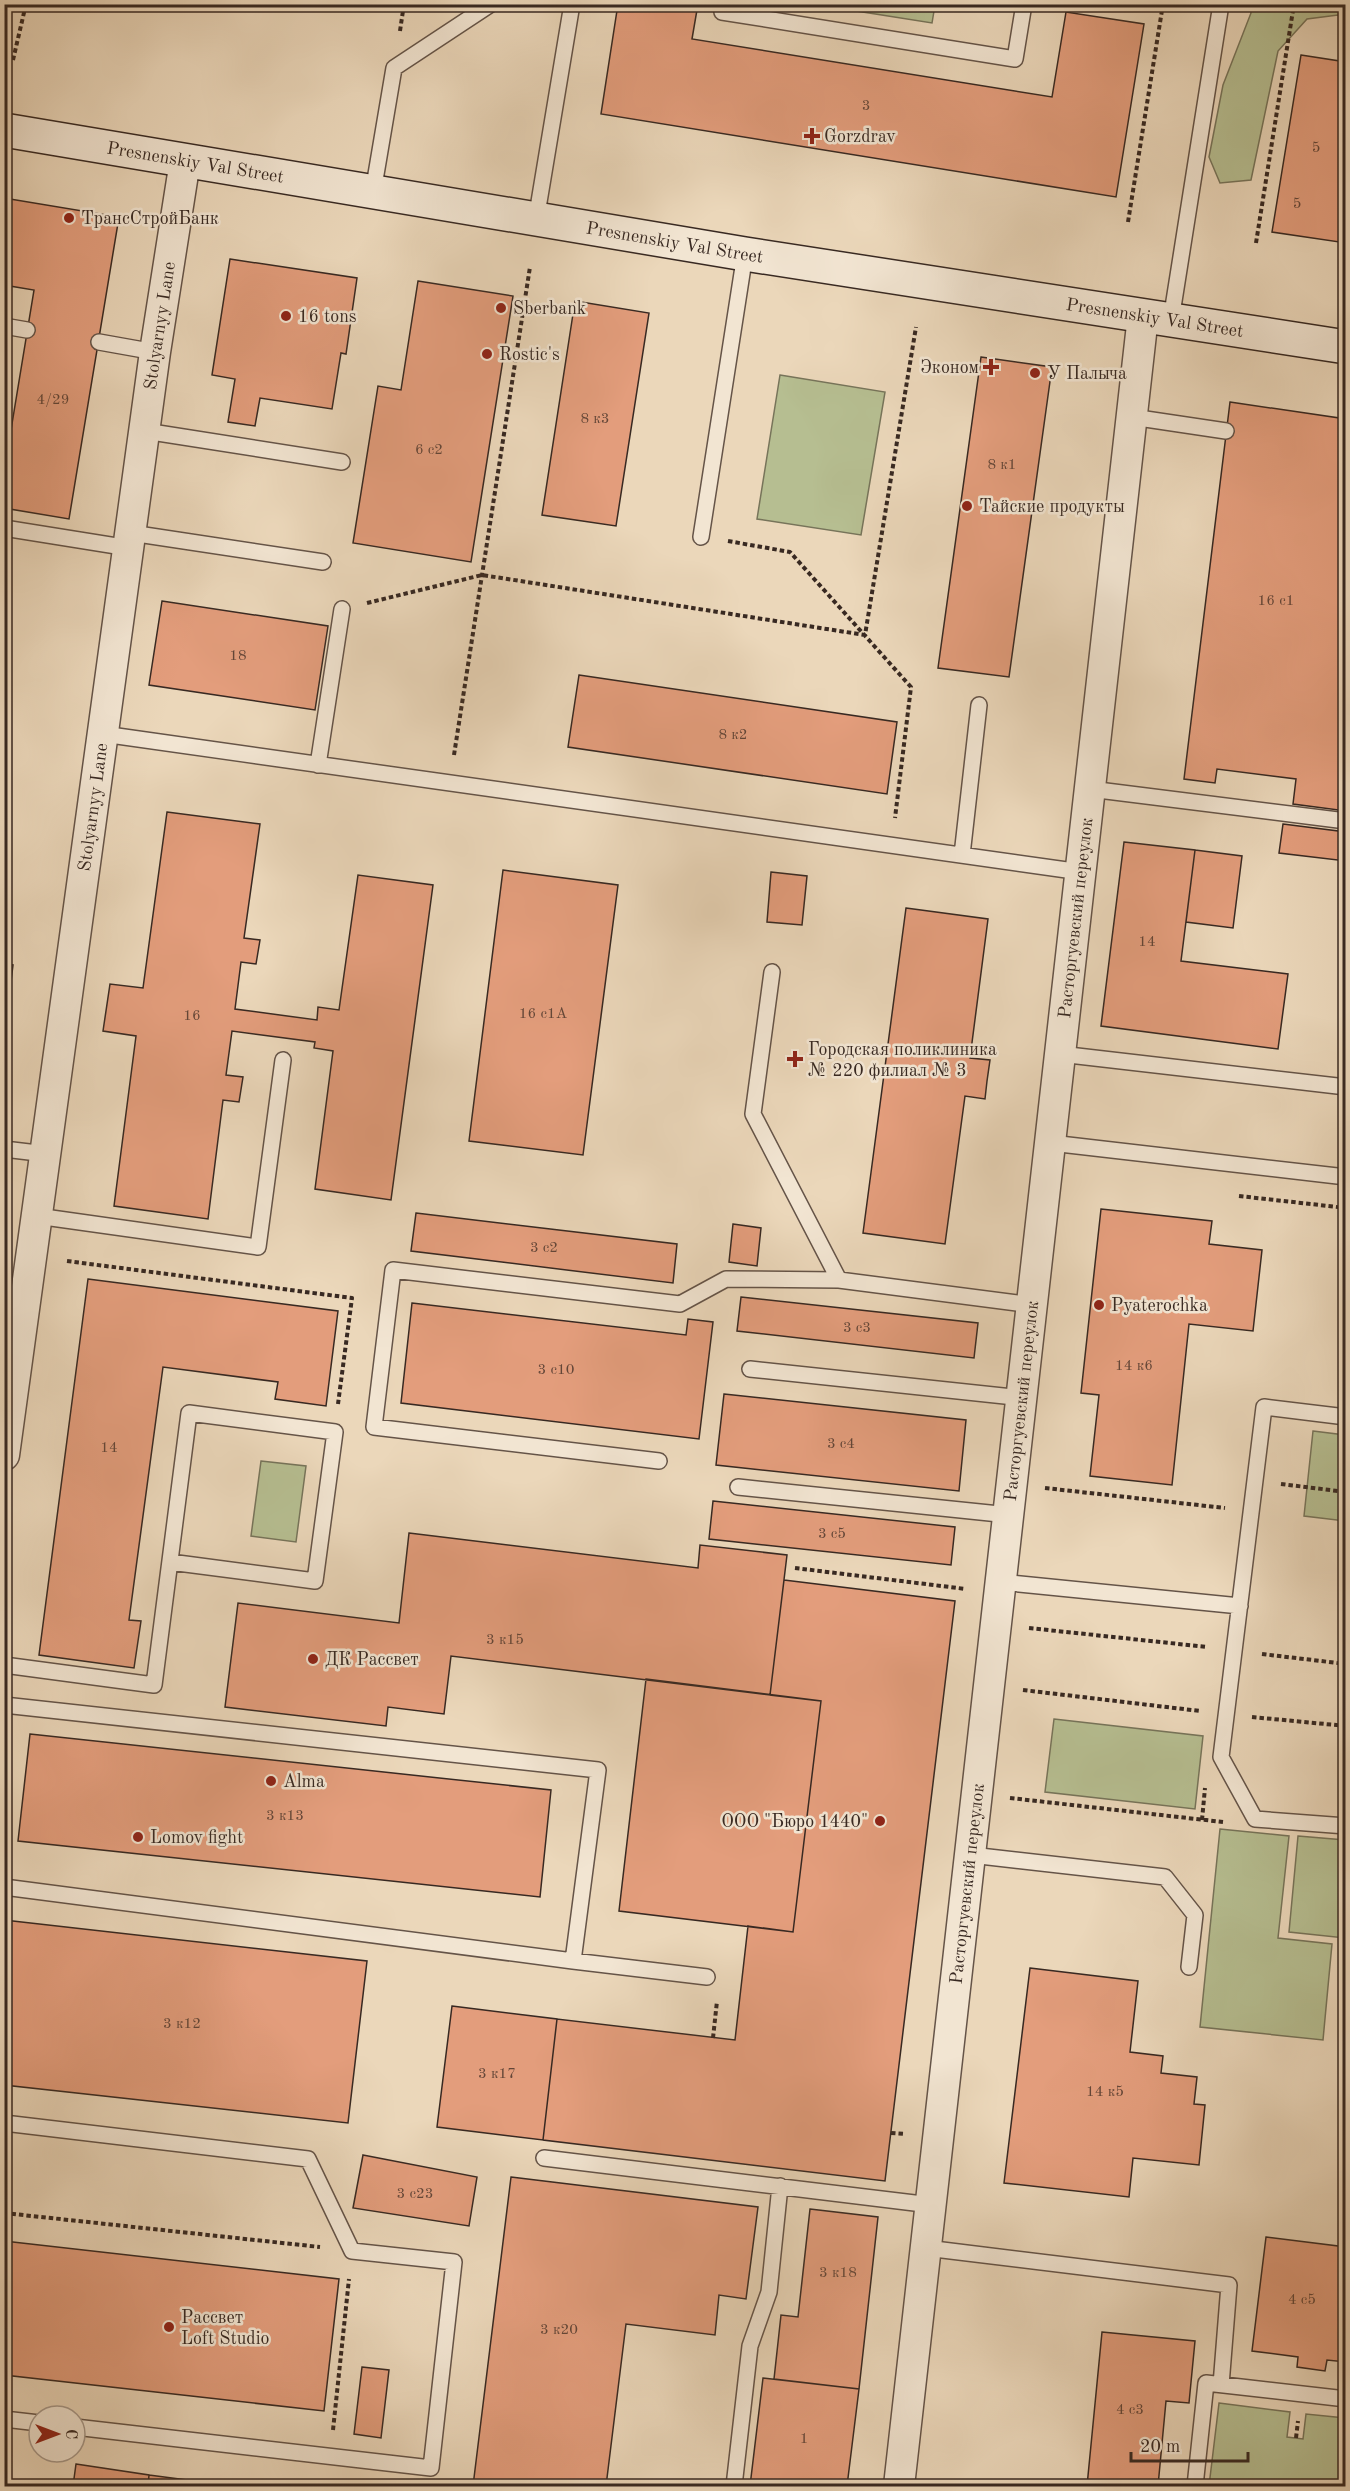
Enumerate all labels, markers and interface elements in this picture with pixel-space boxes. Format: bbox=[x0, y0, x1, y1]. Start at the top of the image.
house number: 3 bbox=[862, 99, 870, 114]
place label: Gorzdrav bbox=[824, 128, 896, 146]
marker: Gorzdrav bbox=[805, 129, 819, 143]
street label: Presnenskiy Val Street bbox=[105, 139, 285, 187]
house number: 5 bbox=[1312, 141, 1320, 156]
house number: 5 bbox=[1293, 197, 1301, 212]
place label: ТрансСтройБанк bbox=[81, 210, 219, 228]
marker: ТрансСтройБанк bbox=[62, 211, 76, 225]
street label: Presnenskiy Val Street bbox=[585, 220, 764, 267]
street label: Stolyarnyy Lane bbox=[142, 260, 179, 391]
street label: Presnenskiy Val Street bbox=[1065, 296, 1245, 341]
place label: Sberbank bbox=[513, 300, 586, 318]
marker: Sberbank bbox=[494, 301, 508, 315]
place label: 16 tons bbox=[298, 308, 357, 326]
marker: 16 tons bbox=[279, 309, 293, 323]
place label: Rostic's bbox=[499, 346, 560, 364]
marker: Rostic's bbox=[480, 347, 494, 361]
place label: Эконом bbox=[920, 359, 979, 377]
marker: Эконом bbox=[984, 360, 998, 374]
place label: У Палыча bbox=[1047, 365, 1127, 383]
marker: У Палыча bbox=[1028, 366, 1042, 380]
house number: 4/29 bbox=[37, 393, 69, 408]
house number: 8 к3 bbox=[580, 412, 610, 427]
house number: 6 с2 bbox=[415, 443, 443, 458]
house number: 8 к1 bbox=[987, 458, 1017, 473]
place label: Тайские продукты bbox=[979, 498, 1125, 516]
marker: Тайские продукты bbox=[960, 499, 974, 513]
house number: 16 с1 bbox=[1258, 594, 1294, 609]
house number: 18 bbox=[229, 649, 247, 664]
house number: 8 к2 bbox=[718, 728, 748, 743]
street label: Stolyarnyy Lane bbox=[76, 742, 111, 873]
street label: Расторгуевский переулок bbox=[1056, 817, 1097, 1019]
house number: 14 bbox=[1138, 935, 1156, 950]
house number: 16 c1A bbox=[519, 1007, 568, 1022]
house number: 16 bbox=[183, 1009, 201, 1024]
place label: Городская поликлиника № 220 филиал № 3 bbox=[808, 1041, 997, 1081]
marker: Городская поликлиника № 220 филиал № 3 bbox=[786, 1050, 804, 1068]
house number: 3 с2 bbox=[530, 1241, 558, 1256]
place label: Pyaterochka bbox=[1111, 1297, 1208, 1315]
marker: Pyaterochka bbox=[1092, 1298, 1106, 1312]
street label: Расторгуевский переулок bbox=[1002, 1300, 1042, 1502]
house number: 3 с3 bbox=[843, 1321, 871, 1336]
house number: 14 к6 bbox=[1115, 1359, 1153, 1374]
house number: 3 с10 bbox=[538, 1363, 574, 1378]
house number: 3 с4 bbox=[827, 1437, 855, 1452]
house number: 14 bbox=[100, 1441, 118, 1456]
house number: 3 с5 bbox=[818, 1527, 846, 1542]
house number: 3 к15 bbox=[486, 1633, 524, 1648]
place label: ДК Рассвет bbox=[325, 1651, 419, 1669]
marker: ДК Рассвет bbox=[306, 1652, 320, 1666]
place label: Alma bbox=[283, 1773, 325, 1791]
marker: Alma bbox=[264, 1774, 278, 1788]
street label: Расторгуевский переулок bbox=[947, 1783, 988, 1985]
house number: 3 к13 bbox=[266, 1809, 304, 1824]
place label: ООО "Бюро 1440" bbox=[721, 1813, 868, 1831]
marker: ООО "Бюро 1440" bbox=[873, 1814, 887, 1828]
place label: Lomov fight bbox=[150, 1829, 243, 1847]
marker: Lomov fight bbox=[131, 1830, 145, 1844]
house number: 3 к12 bbox=[163, 2017, 201, 2032]
house number: 3 к17 bbox=[478, 2067, 516, 2082]
house number: 14 к5 bbox=[1086, 2085, 1124, 2100]
house number: 3 с23 bbox=[397, 2187, 433, 2202]
house number: 3 к18 bbox=[819, 2266, 857, 2281]
house number: 4 с5 bbox=[1288, 2293, 1316, 2308]
place label: Рассвет Loft Studio bbox=[181, 2309, 270, 2348]
marker: Рассвет Loft Studio bbox=[162, 2320, 176, 2334]
house number: 3 к20 bbox=[540, 2323, 578, 2338]
house number: 4 с3 bbox=[1116, 2403, 1144, 2418]
north arrow bbox=[27, 2404, 87, 2464]
scale bar bbox=[1131, 2425, 1248, 2463]
text: С bbox=[62, 2429, 78, 2439]
house number: 1 bbox=[800, 2432, 808, 2447]
text: 20 m bbox=[1140, 2438, 1180, 2456]

